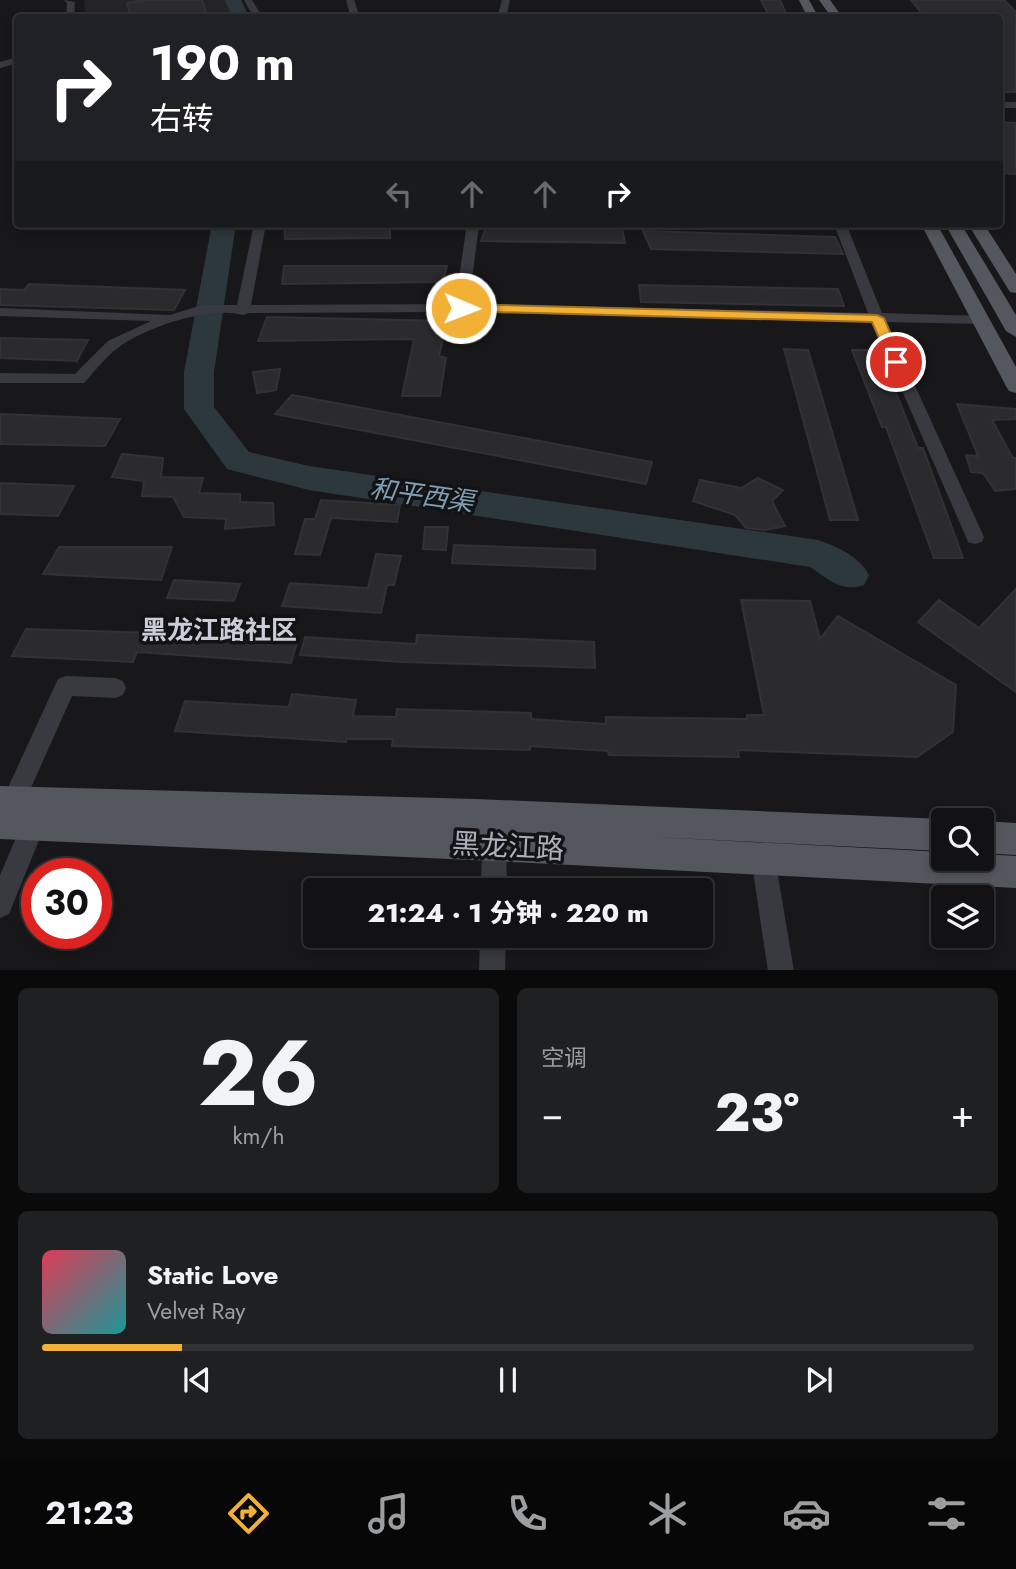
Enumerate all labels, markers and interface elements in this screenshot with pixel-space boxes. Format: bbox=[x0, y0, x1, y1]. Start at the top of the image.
text: 190 m bbox=[150, 28, 295, 98]
icon: right bbox=[35, 42, 126, 133]
text: 右转 bbox=[150, 96, 214, 142]
icon: left bbox=[380, 175, 418, 213]
icon: ahead bbox=[453, 175, 491, 213]
icon: ahead bbox=[526, 175, 564, 213]
icon: right bbox=[599, 175, 637, 213]
position arrow bbox=[424, 271, 498, 345]
pin bbox=[866, 332, 926, 392]
icon: arrive bbox=[877, 343, 915, 381]
water label: 和平西渠 bbox=[368, 469, 480, 522]
district label: 黑龙江路社区 bbox=[141, 611, 297, 649]
map controls bbox=[931, 808, 994, 948]
button: search bbox=[931, 808, 994, 871]
street label: 黑龙江路 bbox=[451, 823, 565, 870]
speed limit sign: 30 bbox=[21, 858, 112, 949]
button: layers bbox=[931, 885, 994, 948]
text: 21:24 · 1 分钟 · 220 m bbox=[367, 894, 649, 932]
text: 26 bbox=[198, 1008, 319, 1139]
text: 空调 bbox=[541, 1041, 587, 1075]
text: 23° bbox=[715, 1075, 799, 1151]
text: − bbox=[541, 1086, 563, 1141]
text: + bbox=[951, 1086, 974, 1141]
text: km/h bbox=[233, 1119, 284, 1153]
text: Static Love bbox=[147, 1256, 279, 1294]
text: Velvet Ray bbox=[147, 1294, 245, 1328]
icon: previous bbox=[178, 1361, 216, 1399]
icon: pause bbox=[489, 1361, 527, 1399]
icon: next bbox=[800, 1361, 838, 1399]
icon: directions bbox=[224, 1489, 273, 1538]
icon: music bbox=[364, 1489, 413, 1538]
icon: phone bbox=[503, 1489, 552, 1538]
icon: climate bbox=[643, 1489, 692, 1538]
icon: car bbox=[782, 1489, 831, 1538]
icon: filters bbox=[922, 1489, 971, 1538]
text: 21:23 bbox=[45, 1490, 134, 1536]

